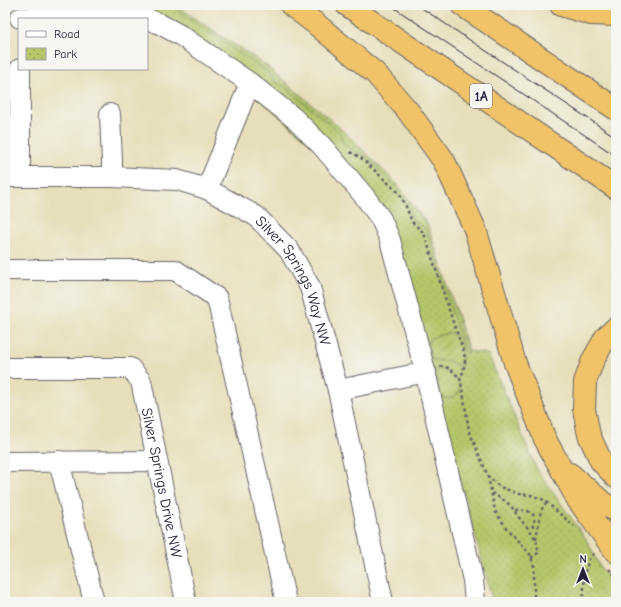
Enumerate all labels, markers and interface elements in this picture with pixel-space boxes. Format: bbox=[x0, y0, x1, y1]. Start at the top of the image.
legend bbox=[18, 18, 148, 70]
text: Road bbox=[54, 27, 80, 41]
text: Park bbox=[54, 47, 77, 61]
road number: 1A bbox=[470, 84, 492, 108]
street label: Silver Springs Way NW bbox=[252, 212, 334, 347]
street label: Silver Springs Drive NW bbox=[138, 406, 186, 560]
north arrow bbox=[563, 549, 603, 589]
text: N bbox=[579, 553, 587, 566]

